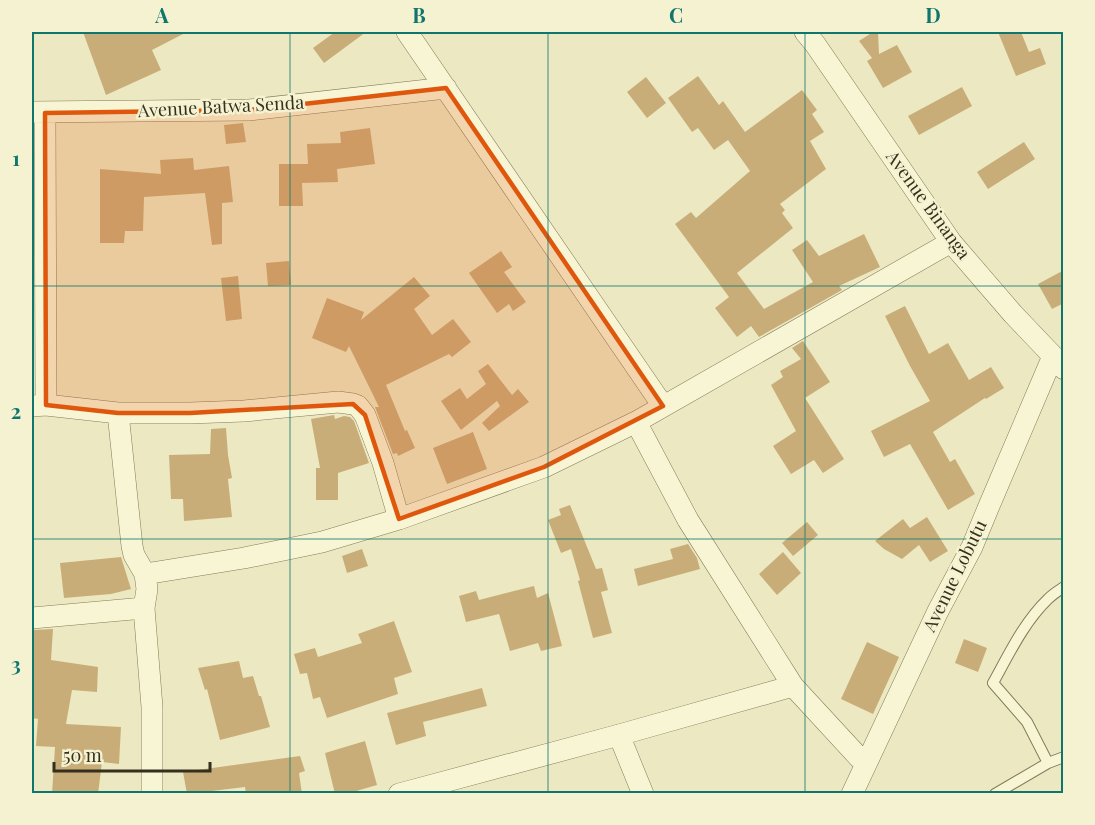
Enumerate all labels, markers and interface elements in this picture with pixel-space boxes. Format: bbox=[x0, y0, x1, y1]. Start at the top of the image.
text: A bbox=[154, 1, 169, 28]
text: B bbox=[412, 1, 426, 28]
text: C bbox=[669, 1, 683, 28]
text: D bbox=[925, 1, 941, 28]
street label: Avenue Batwa Senda bbox=[136, 90, 305, 122]
text: 1 bbox=[12, 144, 20, 171]
street label: Avenue Binanga bbox=[881, 144, 976, 264]
text: 2 bbox=[11, 397, 21, 424]
street label: Avenue Lobutu bbox=[916, 515, 992, 636]
text: 3 bbox=[11, 650, 21, 677]
scale bar bbox=[54, 735, 210, 773]
text: 50 m bbox=[63, 743, 102, 767]

